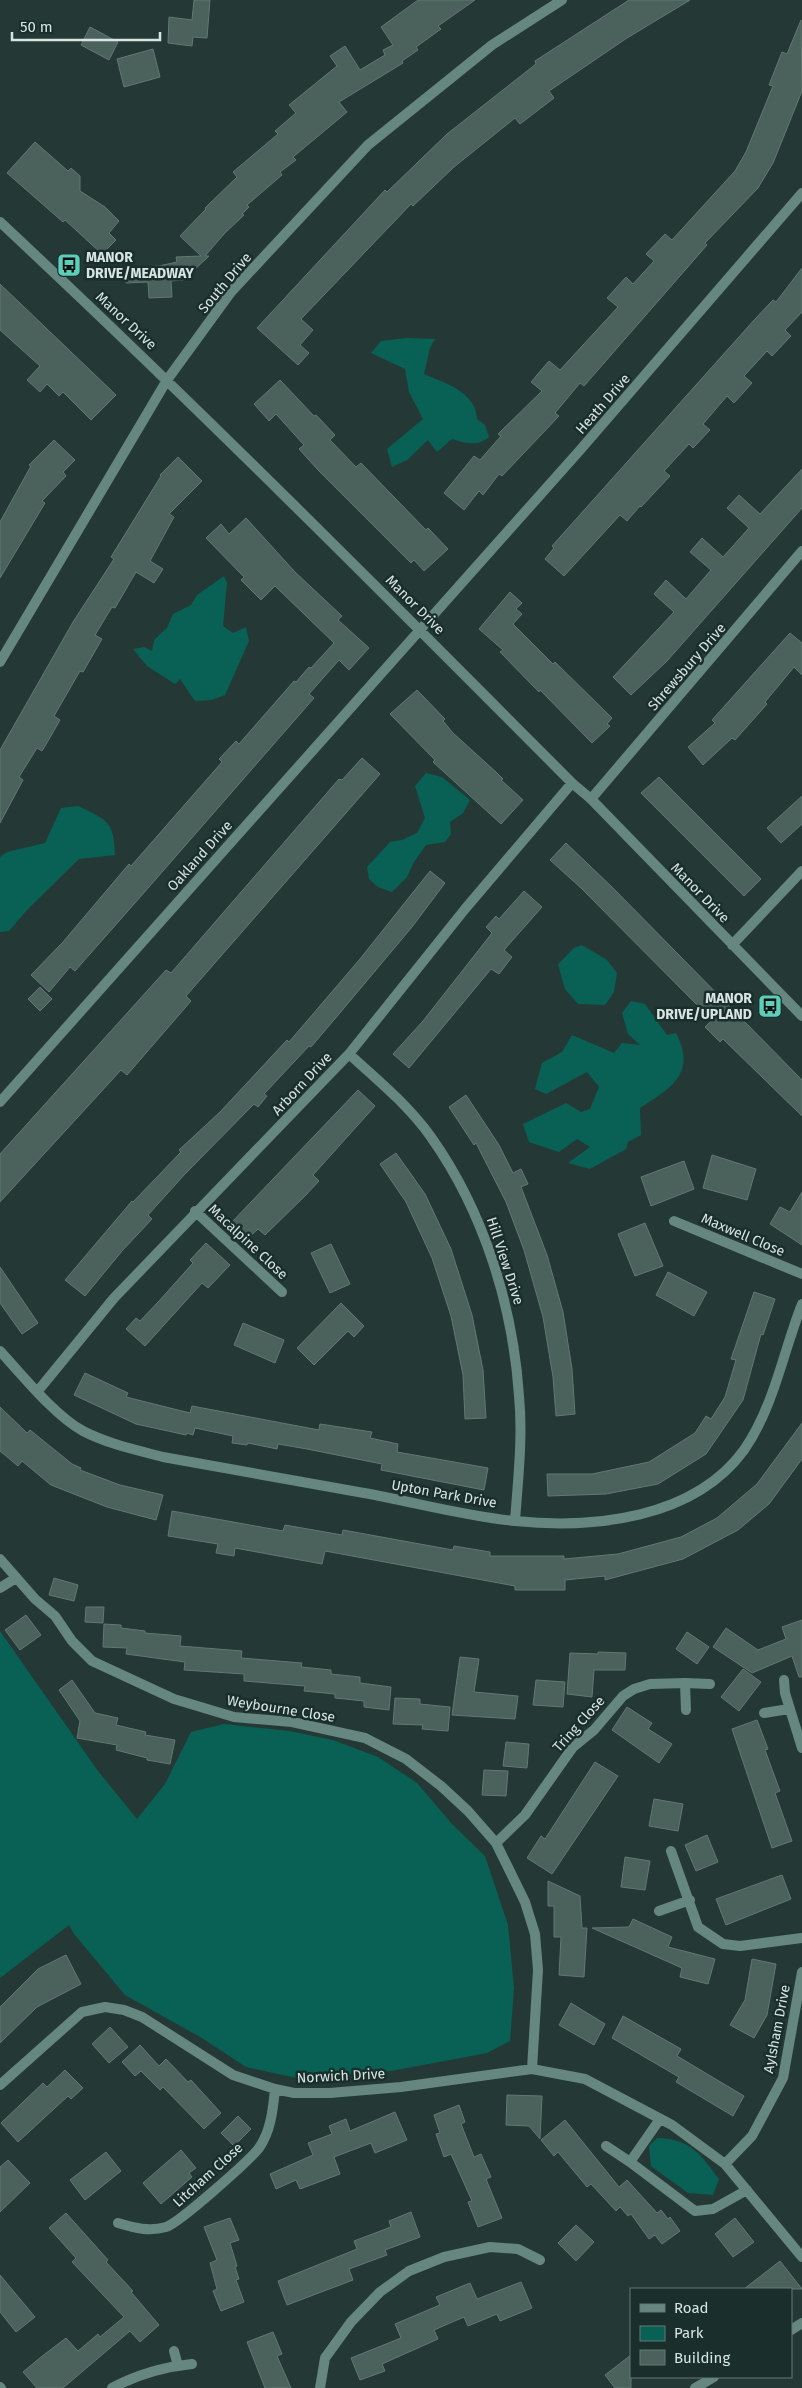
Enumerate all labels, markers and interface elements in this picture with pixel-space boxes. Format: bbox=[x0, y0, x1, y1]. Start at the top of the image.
scale bar bbox=[12, 10, 160, 42]
text: 50 m bbox=[20, 18, 53, 36]
place label: MANOR DRIVE/MEADWAY bbox=[86, 249, 195, 282]
street label: South Drive bbox=[195, 249, 255, 317]
bus stop icon: MANOR DRIVE/MEADWAY bbox=[56, 252, 82, 278]
street label: Manor Drive bbox=[92, 289, 160, 353]
street label: Heath Drive bbox=[572, 370, 634, 438]
street label: Manor Drive bbox=[382, 572, 448, 638]
street label: Shrewsbury Drive bbox=[644, 620, 730, 714]
street label: Oakland Drive bbox=[164, 817, 236, 895]
street label: Manor Drive bbox=[667, 859, 733, 927]
place label: MANOR DRIVE/UPLAND bbox=[656, 990, 752, 1023]
bus stop icon: MANOR DRIVE/UPLAND bbox=[757, 993, 783, 1019]
street label: Arborn Drive bbox=[268, 1049, 336, 1119]
street label: Macalpine Close bbox=[205, 1201, 291, 1283]
street label: Maxwell Close bbox=[699, 1210, 787, 1260]
street label: Hill View Drive bbox=[483, 1215, 527, 1307]
street label: Upton Park Drive bbox=[390, 1476, 498, 1512]
street label: Weybourne Close bbox=[226, 1692, 336, 1726]
street label: Tring Close bbox=[549, 1693, 609, 1755]
street label: Aylsham Drive bbox=[760, 1983, 794, 2075]
street label: Norwich Drive bbox=[296, 2065, 386, 2087]
street label: Litcham Close bbox=[170, 2139, 246, 2211]
legend bbox=[630, 2288, 792, 2378]
text: Road bbox=[674, 2299, 709, 2317]
text: Park bbox=[674, 2324, 704, 2342]
text: Building bbox=[674, 2349, 730, 2367]

